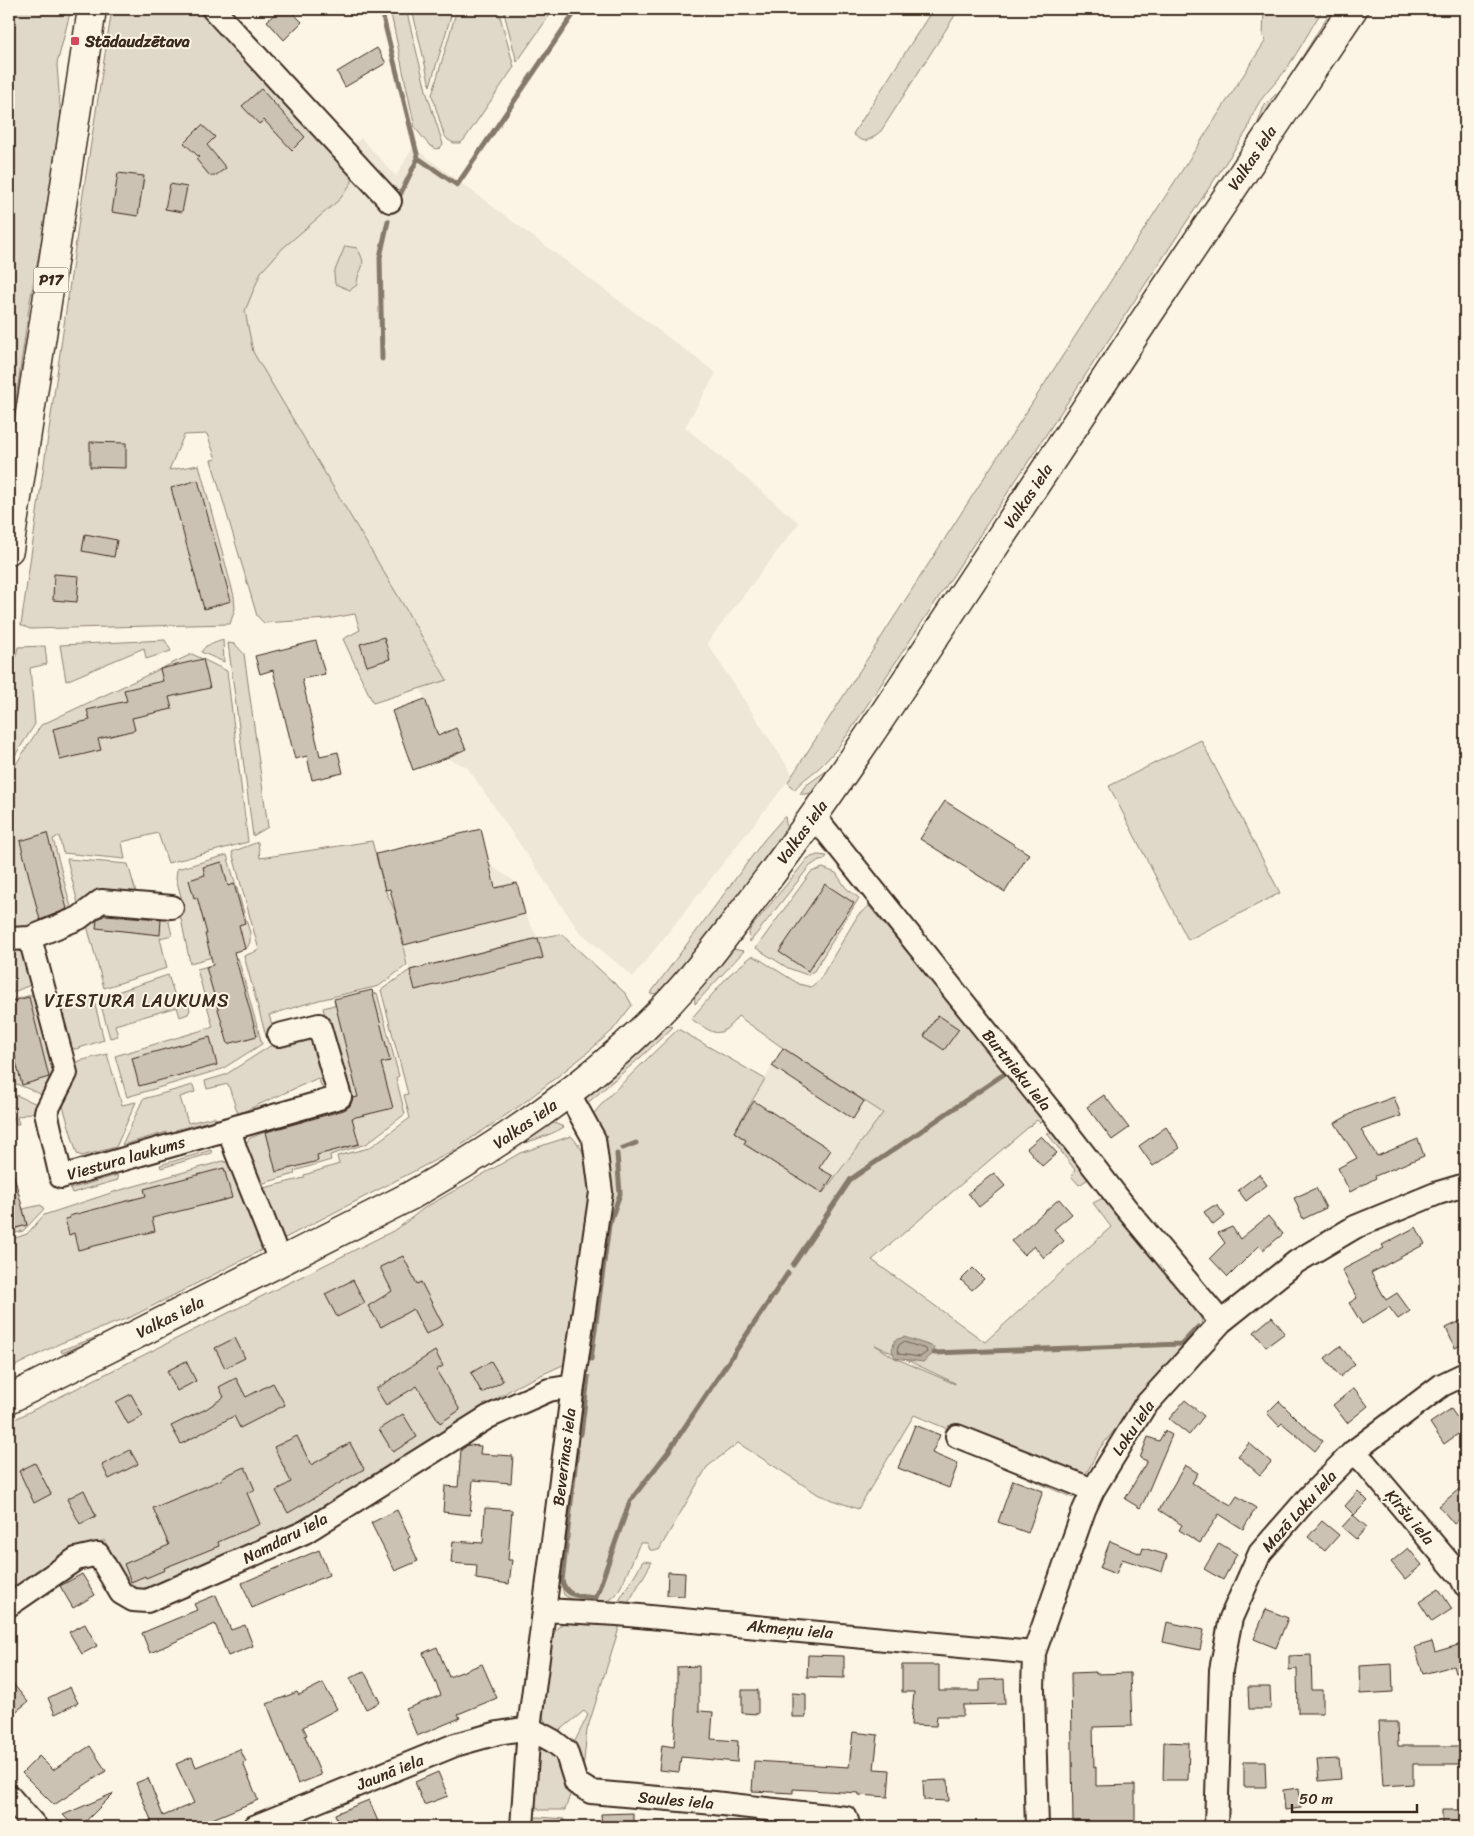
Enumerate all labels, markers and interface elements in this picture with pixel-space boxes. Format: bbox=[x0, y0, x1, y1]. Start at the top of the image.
place label: Stādaudzētava bbox=[84, 27, 190, 56]
marker: Stādaudzētava bbox=[69, 35, 81, 47]
street label: Valkas iela bbox=[1219, 119, 1285, 197]
road number: P17 bbox=[34, 268, 68, 292]
street label: Valkas iela bbox=[995, 457, 1061, 535]
street label: Valkas iela bbox=[769, 793, 836, 870]
district label: VIESTURA LAUKUMS bbox=[44, 985, 230, 1017]
street label: Burtnieku iela bbox=[975, 1022, 1059, 1118]
street label: Valkas iela bbox=[487, 1091, 564, 1157]
street label: Viestura laukums bbox=[64, 1127, 189, 1189]
street label: Valkas iela bbox=[131, 1287, 210, 1347]
street label: Loku iela bbox=[1104, 1393, 1163, 1462]
street label: Beverīnas iela bbox=[544, 1406, 584, 1508]
street label: Mazā Loku iela bbox=[1254, 1463, 1344, 1559]
street label: Ķiršu iela bbox=[1378, 1482, 1443, 1552]
street label: Namdaru iela bbox=[237, 1504, 333, 1572]
street label: Akmeņu iela bbox=[745, 1611, 835, 1647]
street label: Jaunā iela bbox=[351, 1745, 429, 1799]
scale bar bbox=[1292, 1781, 1416, 1813]
street label: Saules iela bbox=[637, 1782, 715, 1818]
text: 50 m bbox=[1299, 1786, 1334, 1812]

